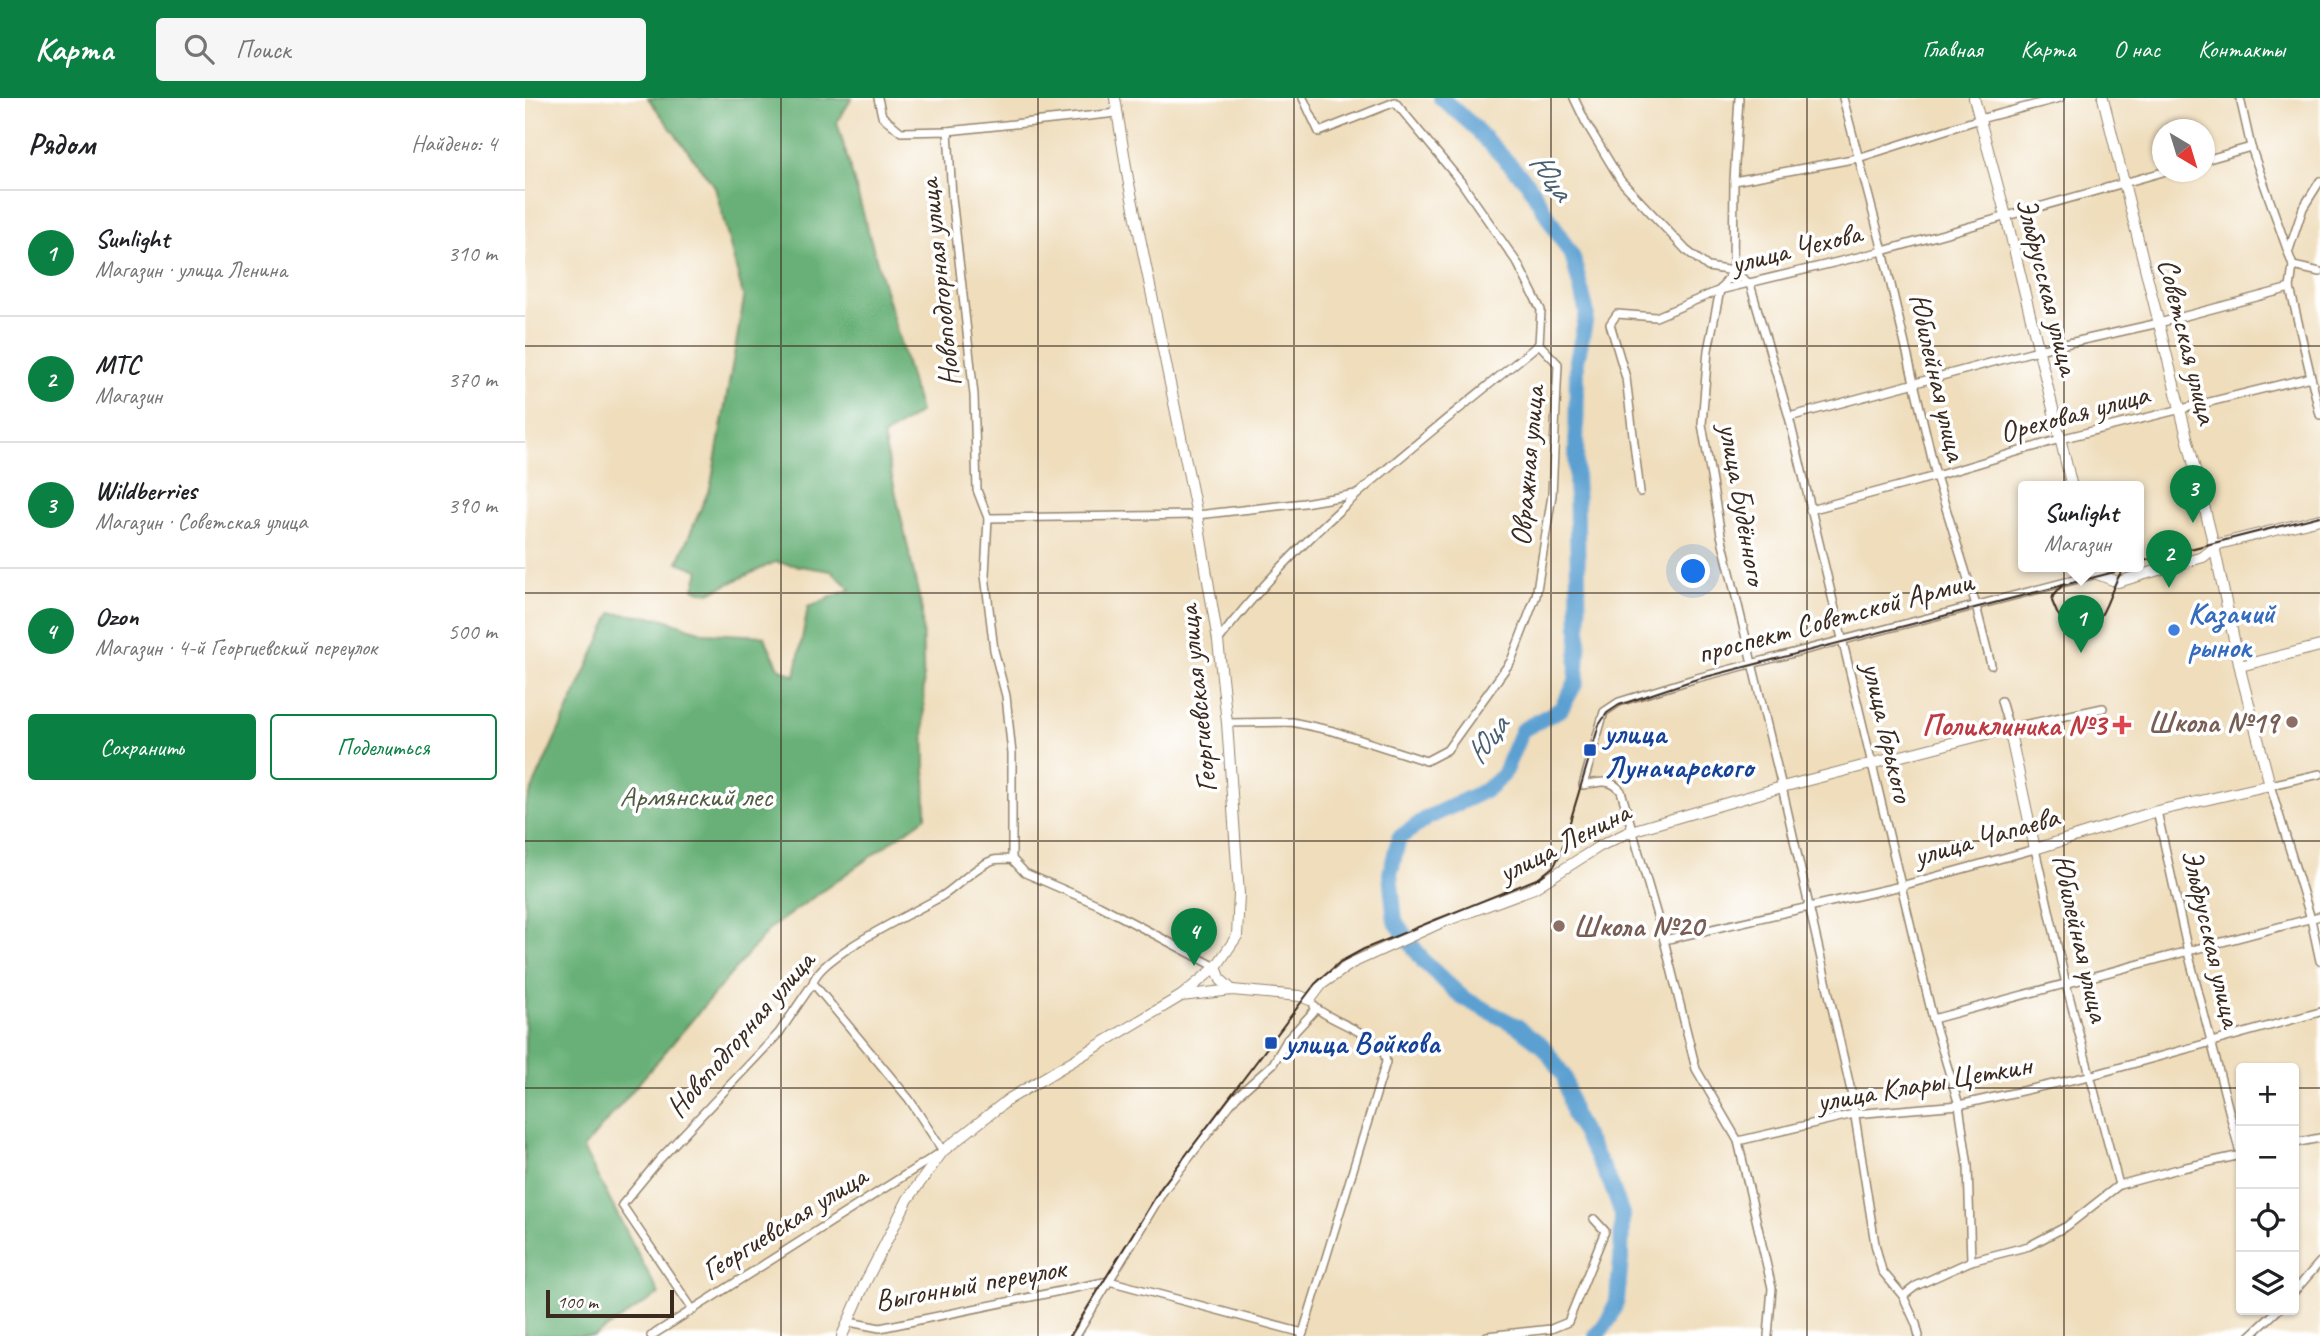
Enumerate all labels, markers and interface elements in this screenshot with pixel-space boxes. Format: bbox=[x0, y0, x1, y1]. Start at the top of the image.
search box bbox=[156, 18, 646, 81]
text: Карта bbox=[35, 28, 114, 70]
icon: search bbox=[180, 30, 218, 68]
text: Поиск bbox=[236, 33, 290, 66]
text: Главная bbox=[1922, 34, 1983, 64]
text: Карта bbox=[2021, 34, 2075, 64]
text: О нас bbox=[2113, 34, 2160, 64]
text: Контакты bbox=[2198, 34, 2285, 64]
north arrow bbox=[2152, 119, 2215, 182]
text: Рядом bbox=[28, 125, 95, 163]
text: Найдено: 4 bbox=[411, 129, 497, 158]
water label: Юца bbox=[1520, 144, 1584, 211]
street label: Новоподгорная улица bbox=[909, 175, 969, 389]
street label: Эльбрусская улица bbox=[2008, 193, 2089, 381]
street label: улица Чехова bbox=[1725, 213, 1868, 283]
text: Sunlight bbox=[95, 222, 169, 255]
text: 1 bbox=[46, 239, 56, 268]
text: 310 m bbox=[448, 239, 497, 268]
street label: Советская улица bbox=[2149, 254, 2227, 430]
text: Магазин · улица Ленина bbox=[95, 255, 287, 284]
street label: Юбилейная улица bbox=[1900, 290, 1976, 466]
text: МТС bbox=[95, 348, 140, 381]
text: 2 bbox=[46, 365, 56, 394]
text: 370 m bbox=[448, 365, 497, 394]
street label: Ореховая улица bbox=[1995, 374, 2155, 451]
text: Магазин bbox=[95, 381, 162, 410]
street label: Овражная улица bbox=[1501, 382, 1553, 548]
street label: улица Будённого bbox=[1710, 418, 1776, 591]
pin: 3 bbox=[2170, 465, 2216, 523]
text: Wildberries bbox=[95, 474, 197, 507]
popup bbox=[2018, 481, 2144, 572]
text: 3 bbox=[46, 491, 56, 520]
text: 390 m bbox=[448, 491, 497, 520]
text: Sunlight bbox=[2044, 496, 2118, 529]
text: Магазин · Советская улица bbox=[95, 507, 307, 536]
text: Магазин bbox=[2044, 529, 2111, 558]
pin: 2 bbox=[2146, 530, 2192, 588]
your location bbox=[1676, 554, 1710, 588]
street label: проспект Советской Армии bbox=[1693, 561, 1979, 672]
place label: Казачий рынок bbox=[2188, 594, 2277, 666]
pin: 1 bbox=[2058, 595, 2104, 653]
text: Ozon bbox=[95, 600, 138, 633]
street label: Георгиевская улица bbox=[1168, 601, 1226, 794]
text: 4 bbox=[46, 617, 56, 646]
text: 500 m bbox=[448, 617, 497, 646]
marker: Казачий рынок bbox=[2166, 622, 2182, 638]
text: Магазин · 4-й Георгиевский переулок bbox=[95, 633, 377, 662]
street label: улица Горького bbox=[1853, 656, 1923, 807]
place label: Школа №19 bbox=[2148, 703, 2282, 741]
water label: Юца bbox=[1456, 705, 1520, 772]
place label: Поликлиника №3 bbox=[1922, 706, 2108, 744]
button: Сохранить bbox=[28, 714, 256, 780]
button: Поделиться bbox=[270, 714, 497, 780]
place label: улица Луначарского bbox=[1601, 714, 1756, 786]
marker: Школа №19 bbox=[2284, 714, 2300, 730]
marker: Поликлиника №3 bbox=[2112, 715, 2132, 735]
marker: улица Луначарского bbox=[1582, 742, 1598, 758]
park label: Армянский лес bbox=[620, 777, 774, 815]
street label: улица Ленина bbox=[1490, 791, 1639, 892]
street label: улица Чапаева bbox=[1907, 797, 2065, 875]
street label: Эльбрусская улица bbox=[2173, 845, 2252, 1033]
street label: Юбилейная улица bbox=[2043, 851, 2119, 1027]
place label: Школа №20 bbox=[1573, 907, 1707, 945]
pin: 4 bbox=[1171, 908, 1217, 966]
marker: Школа №20 bbox=[1551, 918, 1567, 934]
street label: Новоподгорная улица bbox=[657, 941, 824, 1125]
place label: улица Войкова bbox=[1282, 1024, 1442, 1062]
marker: улица Войкова bbox=[1263, 1035, 1279, 1051]
street label: улица Клары Цеткин bbox=[1812, 1045, 2037, 1121]
map controls bbox=[2236, 1063, 2299, 1315]
button: + bbox=[2236, 1063, 2299, 1126]
button: − bbox=[2236, 1126, 2299, 1189]
street label: Георгиевская улица bbox=[694, 1156, 876, 1289]
button: locate bbox=[2236, 1189, 2299, 1252]
street label: Выгонный переулок bbox=[872, 1248, 1071, 1319]
button: layers bbox=[2236, 1252, 2299, 1315]
scale bar bbox=[546, 1287, 674, 1319]
text: 100 m bbox=[557, 1290, 598, 1314]

